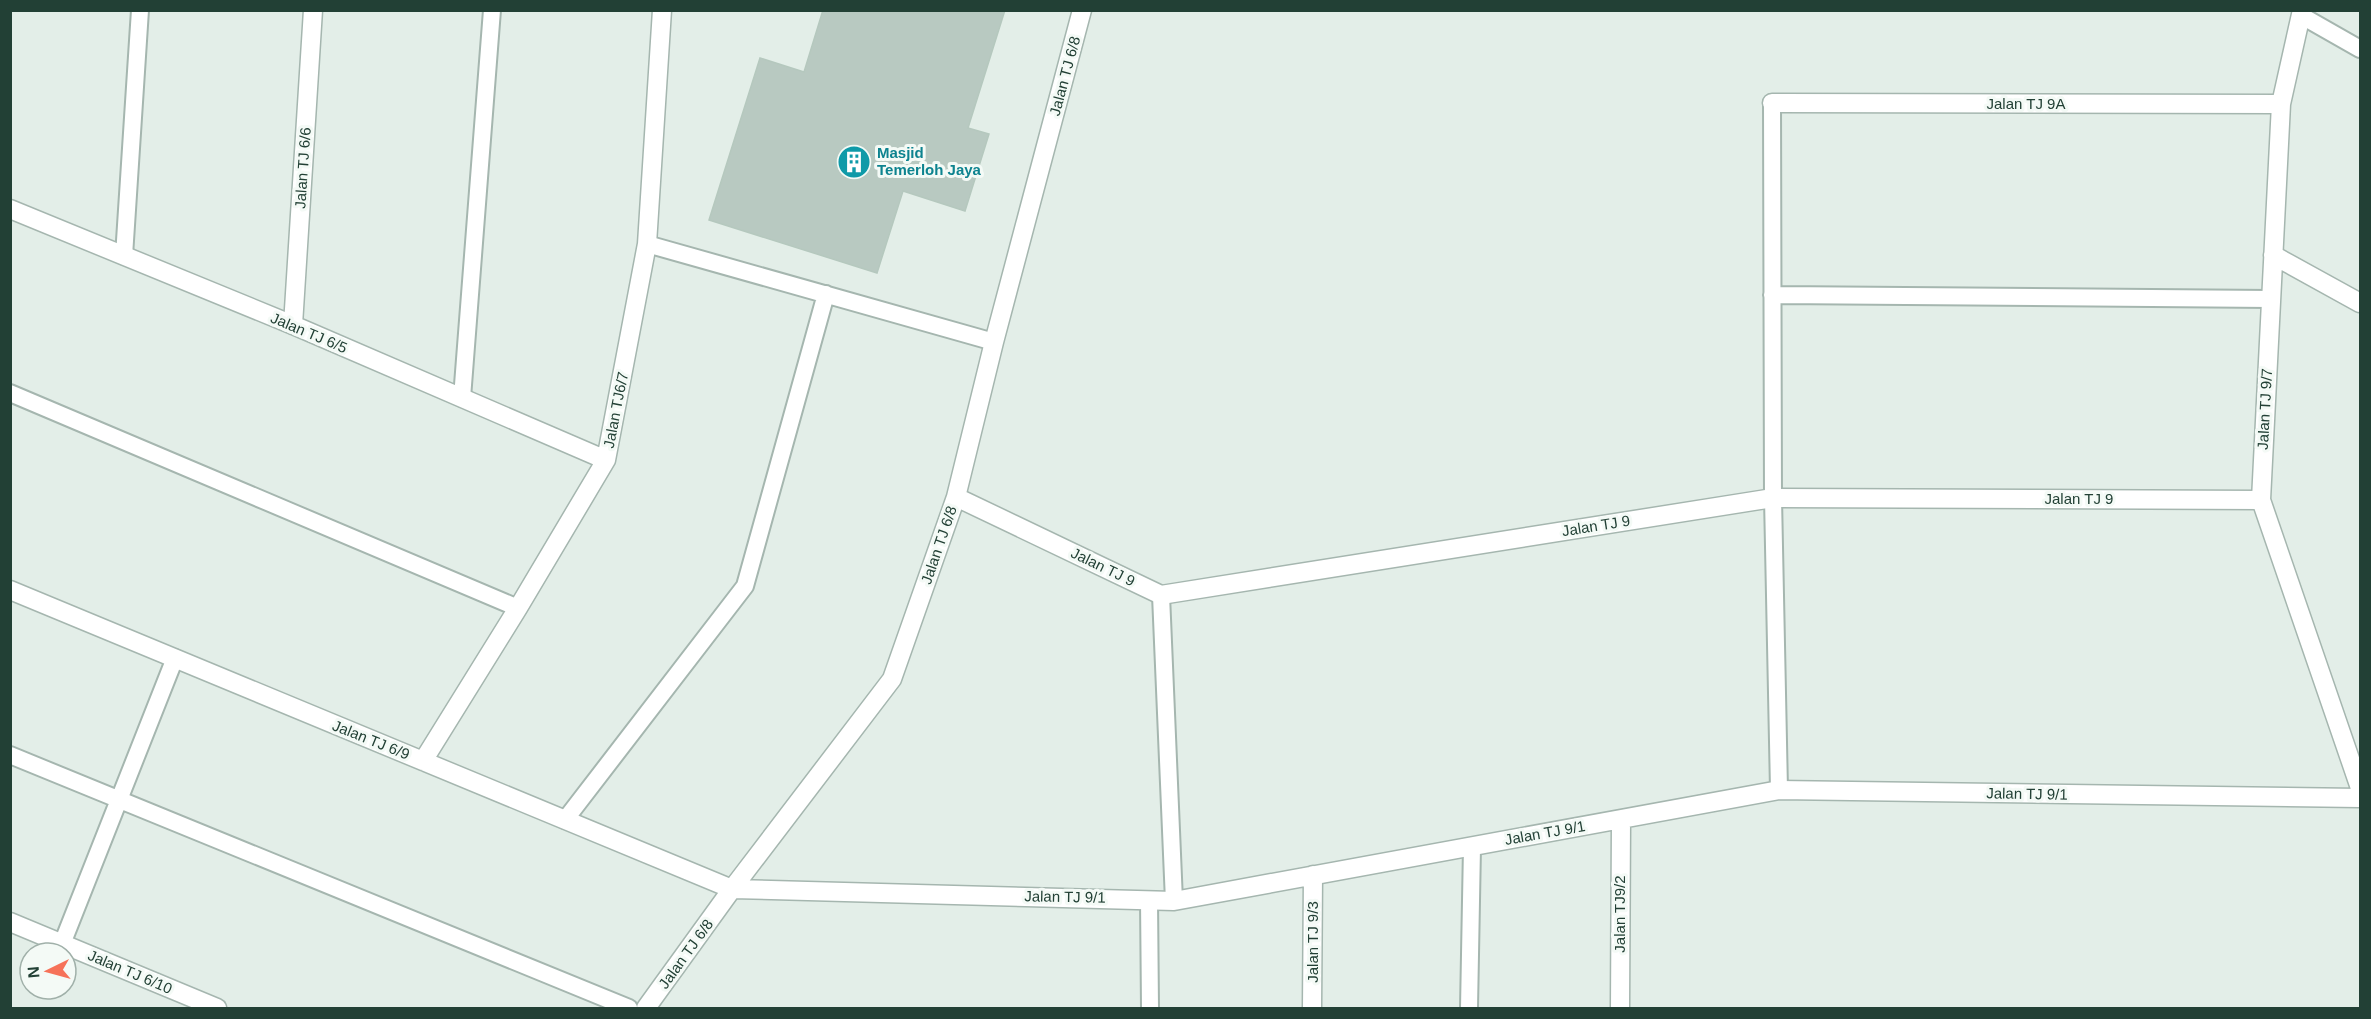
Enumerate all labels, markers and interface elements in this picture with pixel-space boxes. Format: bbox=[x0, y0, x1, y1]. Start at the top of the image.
street label: Jalan TJ 6/8 bbox=[1046, 34, 1083, 117]
street label: Jalan TJ 9A bbox=[1987, 95, 2065, 112]
street label: Jalan TJ 6/6 bbox=[291, 127, 314, 209]
building icon: Masjid Temerloh Jaya bbox=[836, 144, 872, 180]
place label: Masjid Temerloh Jaya bbox=[877, 144, 982, 178]
street label: Jalan TJ 6/5 bbox=[268, 309, 350, 356]
street label: Jalan TJ 9/7 bbox=[2254, 368, 2275, 450]
street label: Jalan TJ6/7 bbox=[600, 370, 631, 449]
street label: Jalan TJ 9 bbox=[2045, 490, 2113, 507]
street label: Jalan TJ 6/8 bbox=[917, 504, 960, 586]
street label: Jalan TJ 9 bbox=[1561, 512, 1631, 539]
street label: Jalan TJ 9 bbox=[1069, 544, 1138, 589]
street label: Jalan TJ 6/9 bbox=[330, 716, 412, 763]
street label: Jalan TJ 9/1 bbox=[1986, 784, 2068, 803]
street label: Jalan TJ 9/1 bbox=[1503, 817, 1586, 848]
street label: Jalan TJ9/2 bbox=[1611, 875, 1628, 953]
street label: Jalan TJ 9/1 bbox=[1024, 887, 1106, 906]
street label: Jalan TJ 9/3 bbox=[1304, 901, 1321, 983]
street label: Jalan TJ 6/8 bbox=[655, 916, 716, 992]
north arrow bbox=[18, 941, 78, 1001]
street label: Jalan TJ 6/10 bbox=[86, 946, 175, 997]
text: N bbox=[25, 966, 43, 979]

